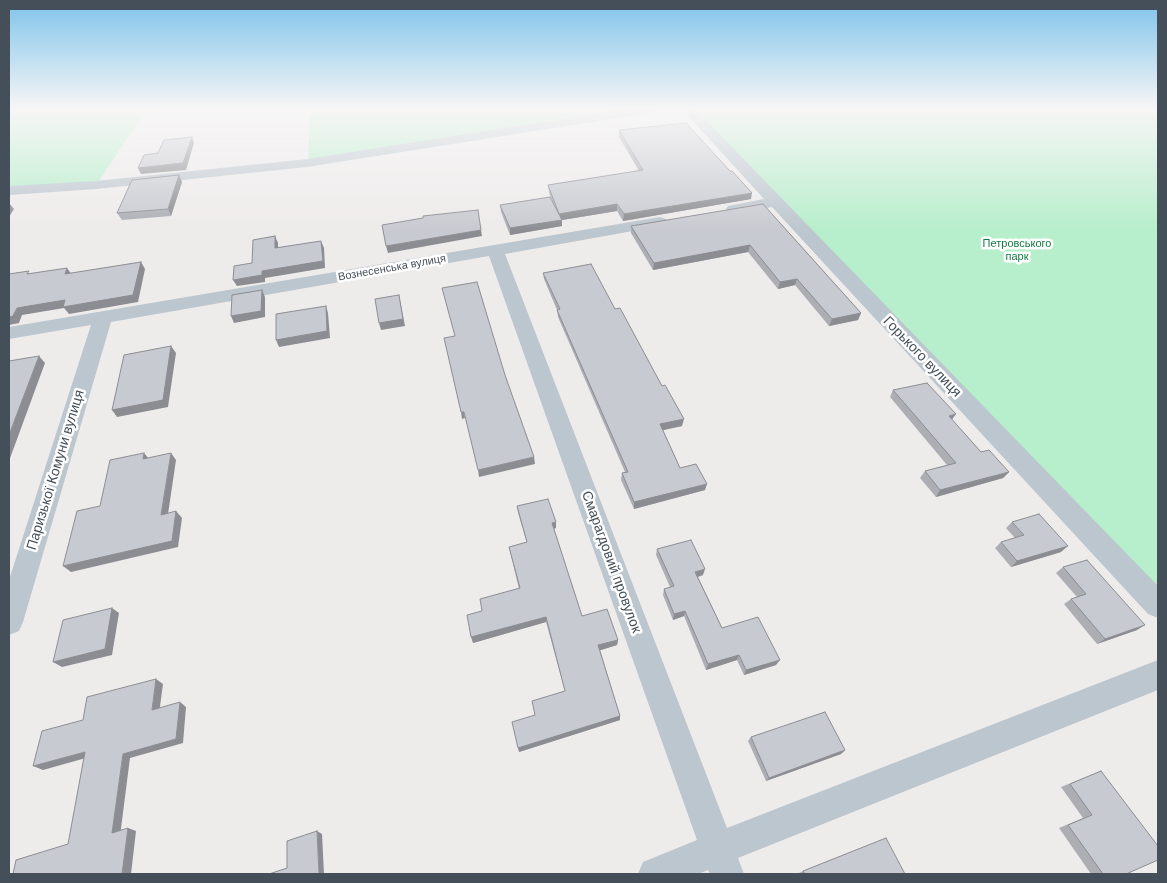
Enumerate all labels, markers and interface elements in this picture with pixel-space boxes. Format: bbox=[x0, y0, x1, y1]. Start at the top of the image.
park label: Петровського парк bbox=[983, 237, 1051, 263]
street label: Вознесенська вулиця bbox=[337, 252, 447, 284]
street label: Горького вулиця bbox=[879, 313, 965, 401]
street label: Паризької Комуни вулиця bbox=[24, 388, 88, 552]
street label: Смарагдовий провулок bbox=[578, 489, 644, 635]

